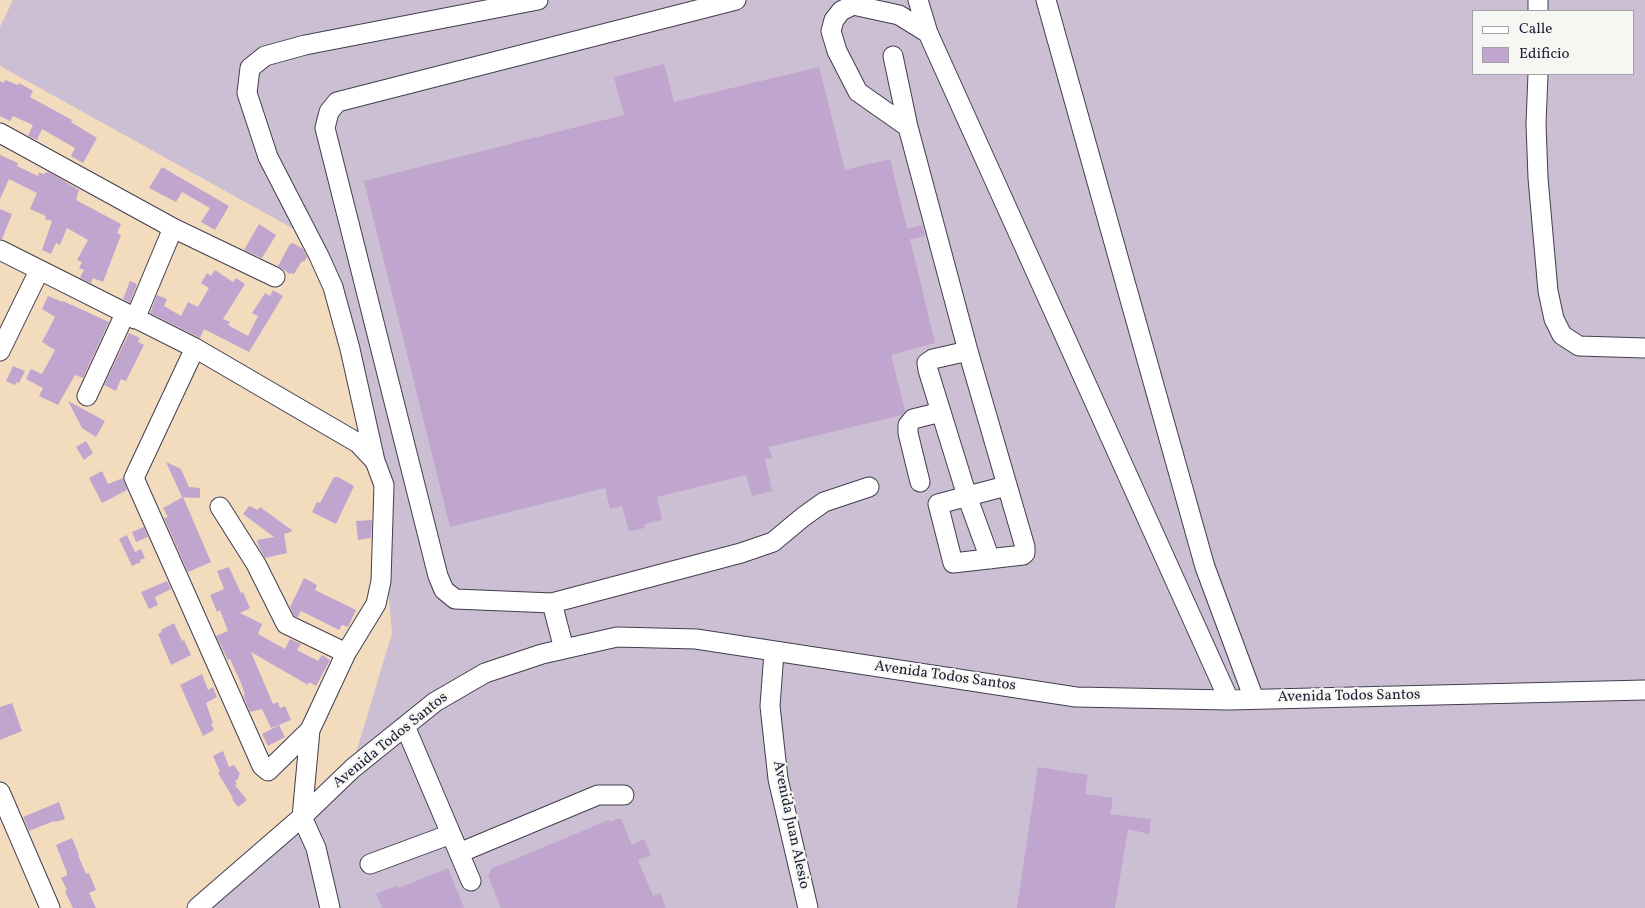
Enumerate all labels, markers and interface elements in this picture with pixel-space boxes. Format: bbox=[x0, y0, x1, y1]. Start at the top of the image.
legend bbox=[1472, 10, 1635, 75]
text: Calle bbox=[1519, 19, 1552, 40]
text: Edificio bbox=[1519, 44, 1570, 65]
street label: Avenida Todos Santos bbox=[873, 658, 1017, 696]
street label: Avenida Todos Santos bbox=[1277, 687, 1421, 707]
street label: Avenida Todos Santos bbox=[330, 689, 452, 793]
street label: Avenida Juan Alesio bbox=[768, 759, 812, 891]

